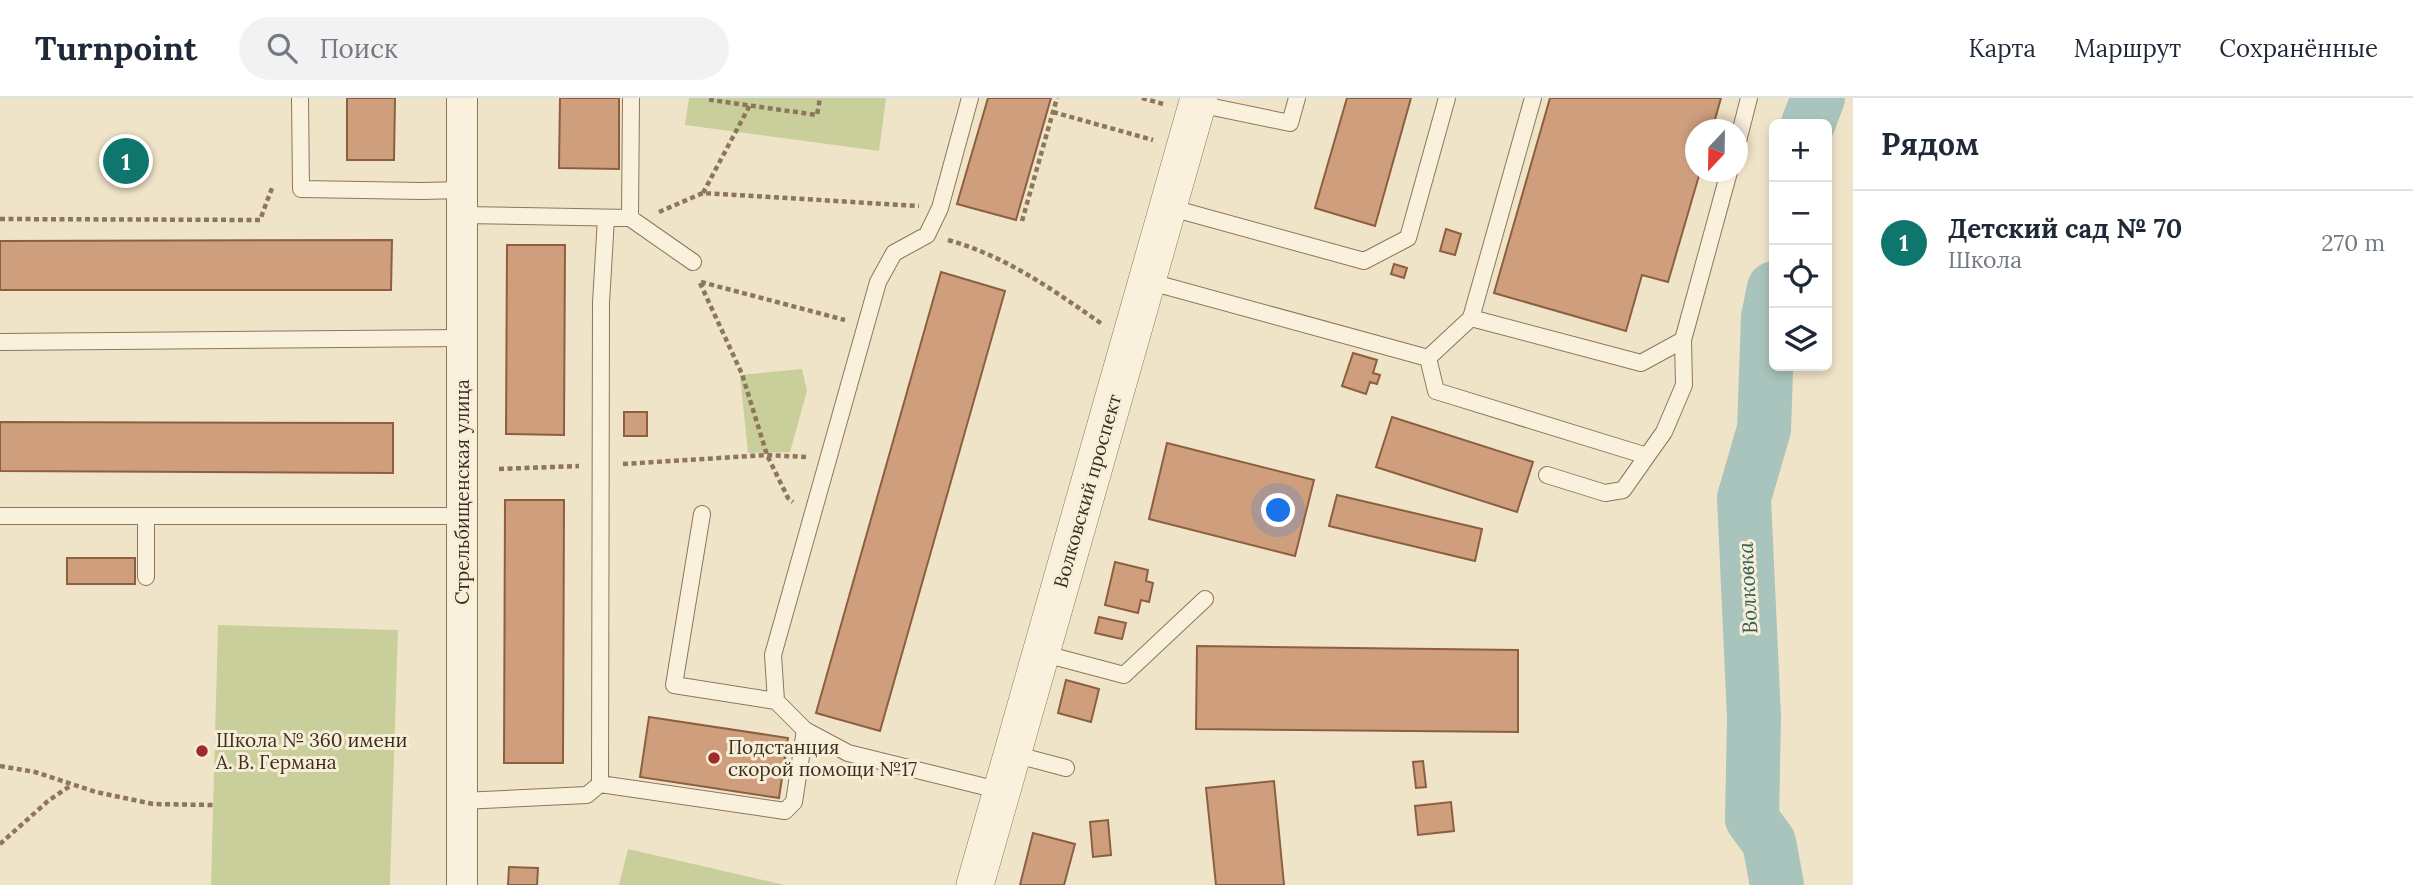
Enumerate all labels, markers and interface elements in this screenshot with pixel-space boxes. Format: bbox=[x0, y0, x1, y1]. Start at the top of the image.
search box bbox=[239, 17, 729, 80]
text: Turnpoint bbox=[35, 27, 197, 69]
icon: search bbox=[263, 29, 301, 67]
text: Поиск bbox=[319, 32, 398, 65]
text: Карта bbox=[1968, 33, 2036, 64]
text: Маршрут bbox=[2074, 33, 2181, 64]
text: Сохранённые bbox=[2219, 33, 2378, 64]
north arrow bbox=[1685, 119, 1748, 182]
map controls bbox=[1769, 119, 1832, 371]
button: + bbox=[1769, 119, 1832, 182]
text: Рядом bbox=[1881, 125, 1979, 163]
pin: 1 bbox=[103, 135, 149, 187]
button: − bbox=[1769, 182, 1832, 245]
text: Детский сад № 70 bbox=[1948, 212, 2182, 245]
text: 1 bbox=[1899, 228, 1909, 257]
text: 270 m bbox=[2321, 228, 2385, 257]
button: locate bbox=[1769, 245, 1832, 308]
text: Школа bbox=[1948, 245, 2022, 274]
button: layers bbox=[1769, 308, 1832, 371]
street label: Стрельбищенская улица bbox=[450, 379, 474, 605]
street label: Волковский проспект bbox=[1048, 391, 1126, 591]
your location bbox=[1261, 493, 1295, 527]
water label: Волковка bbox=[1732, 541, 1763, 635]
place label: Школа № 360 имени А. В. Германа bbox=[215, 728, 408, 774]
place label: Подстанция скорой помощи №17 bbox=[728, 735, 917, 781]
marker: Школа № 360 имени А. В. Германа bbox=[194, 743, 210, 759]
marker: Подстанция скорой помощи №17 bbox=[706, 750, 722, 766]

